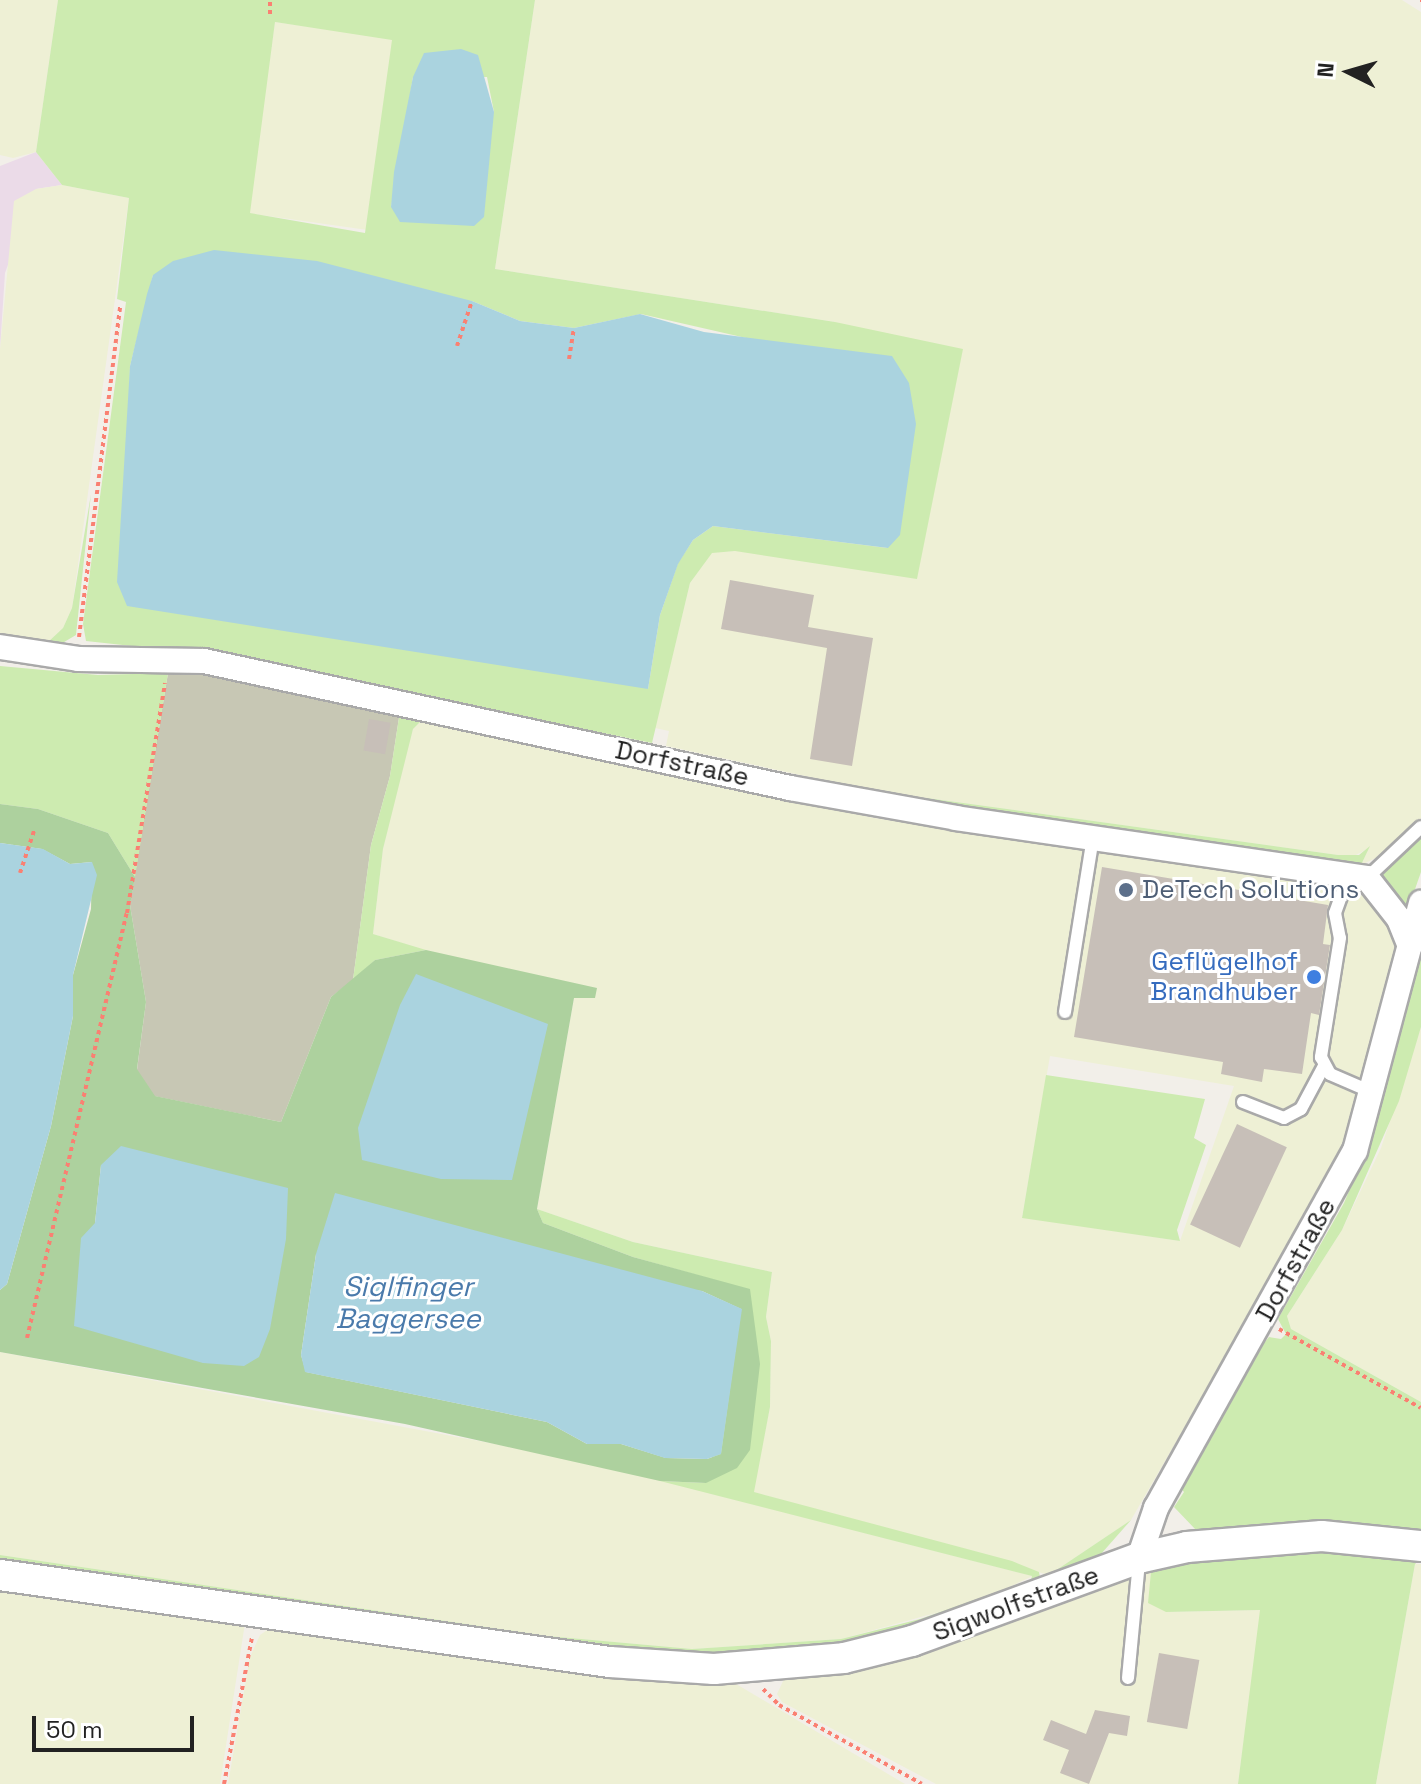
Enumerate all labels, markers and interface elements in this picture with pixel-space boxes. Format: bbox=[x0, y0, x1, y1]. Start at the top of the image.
north arrow bbox=[1309, 32, 1389, 112]
text: N bbox=[1311, 61, 1340, 78]
street label: Dorfstraße bbox=[612, 735, 752, 793]
place label: DeTech Solutions bbox=[1142, 874, 1359, 906]
marker: DeTech Solutions bbox=[1117, 881, 1135, 899]
place label: Geflügelhof Brandhuber bbox=[1150, 946, 1298, 1008]
marker: Geflügelhof Brandhuber bbox=[1305, 968, 1323, 986]
street label: Dorfstraße bbox=[1249, 1193, 1343, 1327]
water label: Siglfinger Baggersee bbox=[336, 1269, 480, 1335]
street label: Sigwolfstraße bbox=[929, 1559, 1103, 1649]
scale bar bbox=[36, 1700, 198, 1750]
text: 50 m bbox=[46, 1714, 103, 1745]

